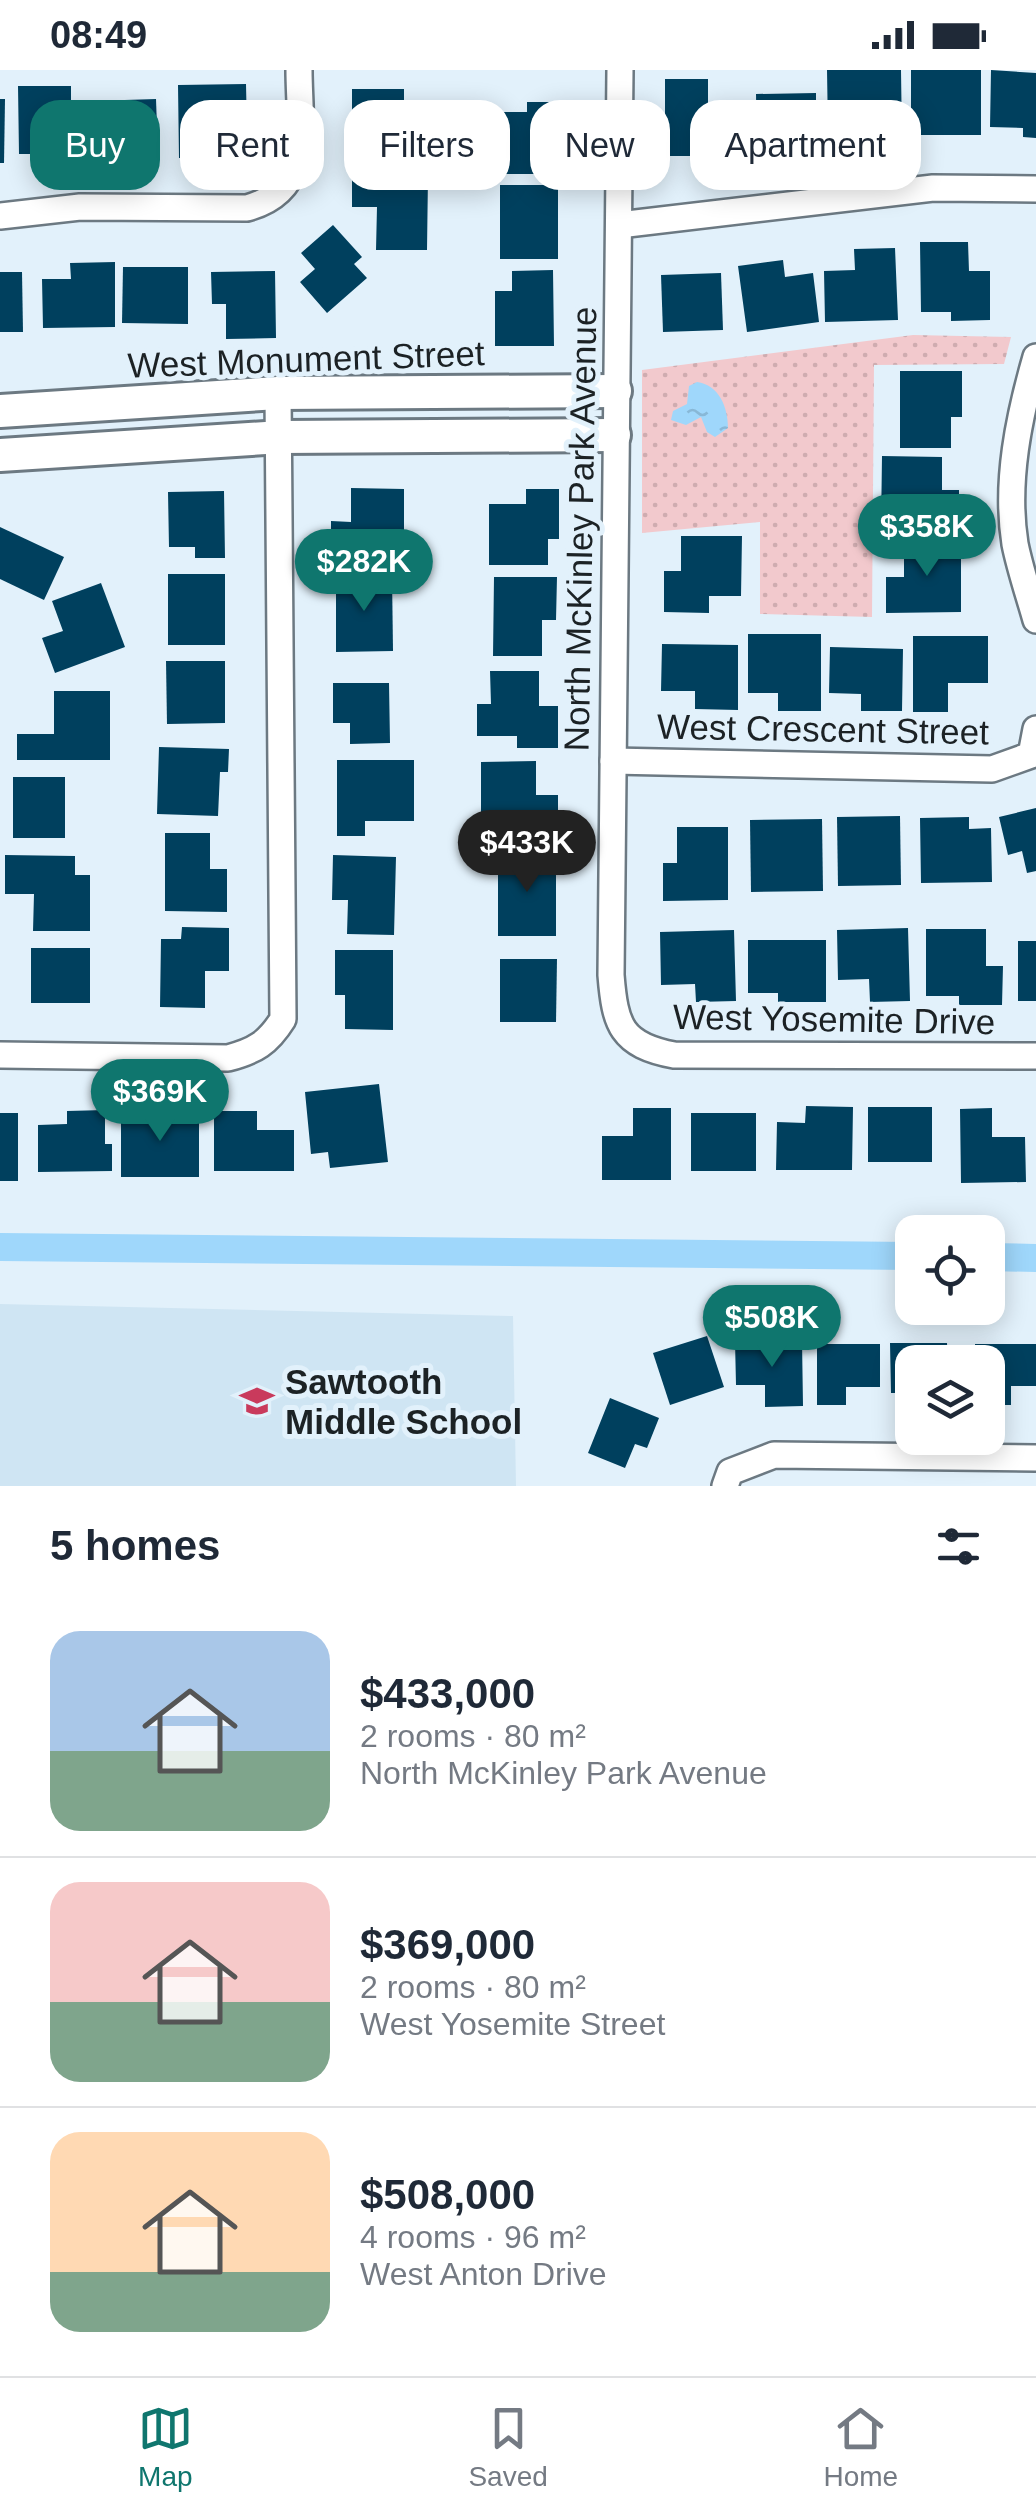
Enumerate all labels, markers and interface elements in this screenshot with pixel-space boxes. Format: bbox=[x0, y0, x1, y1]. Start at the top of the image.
text: 08:49 bbox=[50, 14, 147, 56]
chip: Buy bbox=[30, 100, 160, 190]
chip: Rent bbox=[180, 100, 324, 190]
chip: Filters bbox=[344, 100, 510, 190]
chip: New bbox=[530, 100, 670, 190]
chip: Apartment bbox=[690, 100, 921, 190]
street label: North McKinley Park Avenue bbox=[557, 306, 603, 752]
street label: West Monument Street bbox=[127, 333, 485, 385]
pin: $358K bbox=[857, 494, 997, 579]
text: $358K bbox=[880, 508, 974, 544]
pin: $282K bbox=[294, 529, 434, 614]
text: $282K bbox=[317, 543, 411, 579]
street label: West Crescent Street bbox=[657, 707, 990, 751]
pin: $433K bbox=[457, 810, 597, 895]
text: $433K bbox=[480, 824, 574, 860]
street label: West Yosemite Drive bbox=[673, 997, 995, 1041]
pin: $369K bbox=[90, 1059, 230, 1144]
text: $369K bbox=[113, 1073, 207, 1109]
map controls bbox=[895, 1215, 1005, 1455]
button: locate bbox=[895, 1215, 1005, 1325]
pin: $508K bbox=[702, 1285, 842, 1370]
text: $508K bbox=[725, 1299, 819, 1335]
button: layers bbox=[895, 1345, 1005, 1455]
place label: Sawtooth Middle School bbox=[285, 1362, 522, 1441]
school or university icon: Sawtooth Middle School bbox=[238, 1382, 276, 1420]
icon: filters bbox=[931, 1519, 986, 1574]
text: 5 homes bbox=[50, 1522, 220, 1569]
text: $433,000 bbox=[360, 1670, 535, 1717]
icon: home bbox=[130, 1671, 250, 1791]
text: 2 rooms · 80 m² bbox=[360, 1718, 586, 1754]
text: North McKinley Park Avenue bbox=[360, 1755, 767, 1791]
text: $369,000 bbox=[360, 1921, 535, 1968]
icon: home bbox=[130, 1922, 250, 2042]
text: 2 rooms · 80 m² bbox=[360, 1969, 586, 2005]
text: West Yosemite Street bbox=[360, 2006, 665, 2042]
text: $508,000 bbox=[360, 2171, 535, 2218]
icon: home bbox=[130, 2172, 250, 2292]
text: 4 rooms · 96 m² bbox=[360, 2219, 586, 2255]
text: West Anton Drive bbox=[360, 2256, 607, 2292]
tab: Map bbox=[138, 2401, 193, 2493]
tab: Saved bbox=[468, 2401, 548, 2493]
tab: Home bbox=[823, 2401, 898, 2493]

